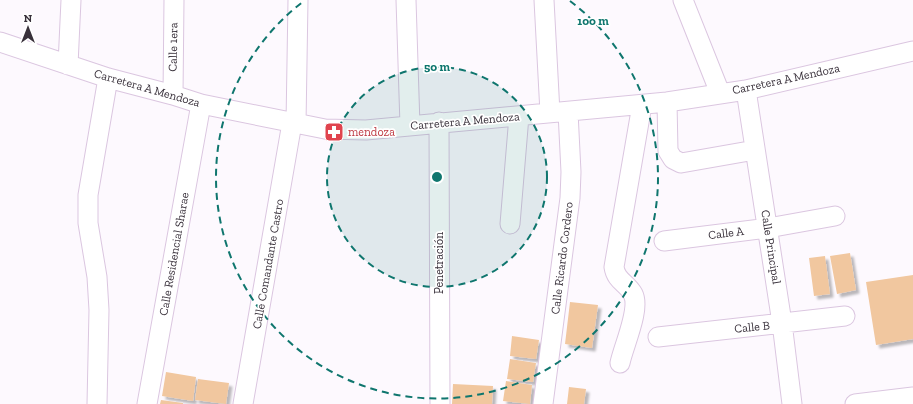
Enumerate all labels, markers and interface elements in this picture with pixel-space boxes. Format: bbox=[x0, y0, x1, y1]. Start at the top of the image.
north arrow bbox=[8, 8, 48, 48]
text: N bbox=[24, 12, 33, 25]
text: 100 m bbox=[577, 14, 609, 28]
street label: Calle 1era bbox=[166, 22, 180, 72]
text: 50 m bbox=[424, 60, 450, 74]
street label: Carretera A Mendoza bbox=[731, 61, 841, 97]
street label: Carretera A Mendoza bbox=[92, 66, 202, 110]
street label: Carretera A Mendoza bbox=[410, 109, 520, 133]
pharmacy icon: mendoza bbox=[323, 121, 345, 143]
place label: mendoza bbox=[348, 125, 395, 139]
centre of rings bbox=[430, 170, 444, 184]
street label: Calle Residencial Sharae bbox=[156, 191, 192, 317]
street label: Calle Comandante Castro bbox=[250, 198, 286, 330]
street label: Calle Ricardo Cordero bbox=[548, 201, 576, 315]
street label: Calle Principal bbox=[758, 209, 784, 285]
street label: Calle A bbox=[707, 224, 745, 242]
street label: Penetración bbox=[432, 232, 446, 294]
street label: Calle B bbox=[734, 318, 770, 336]

